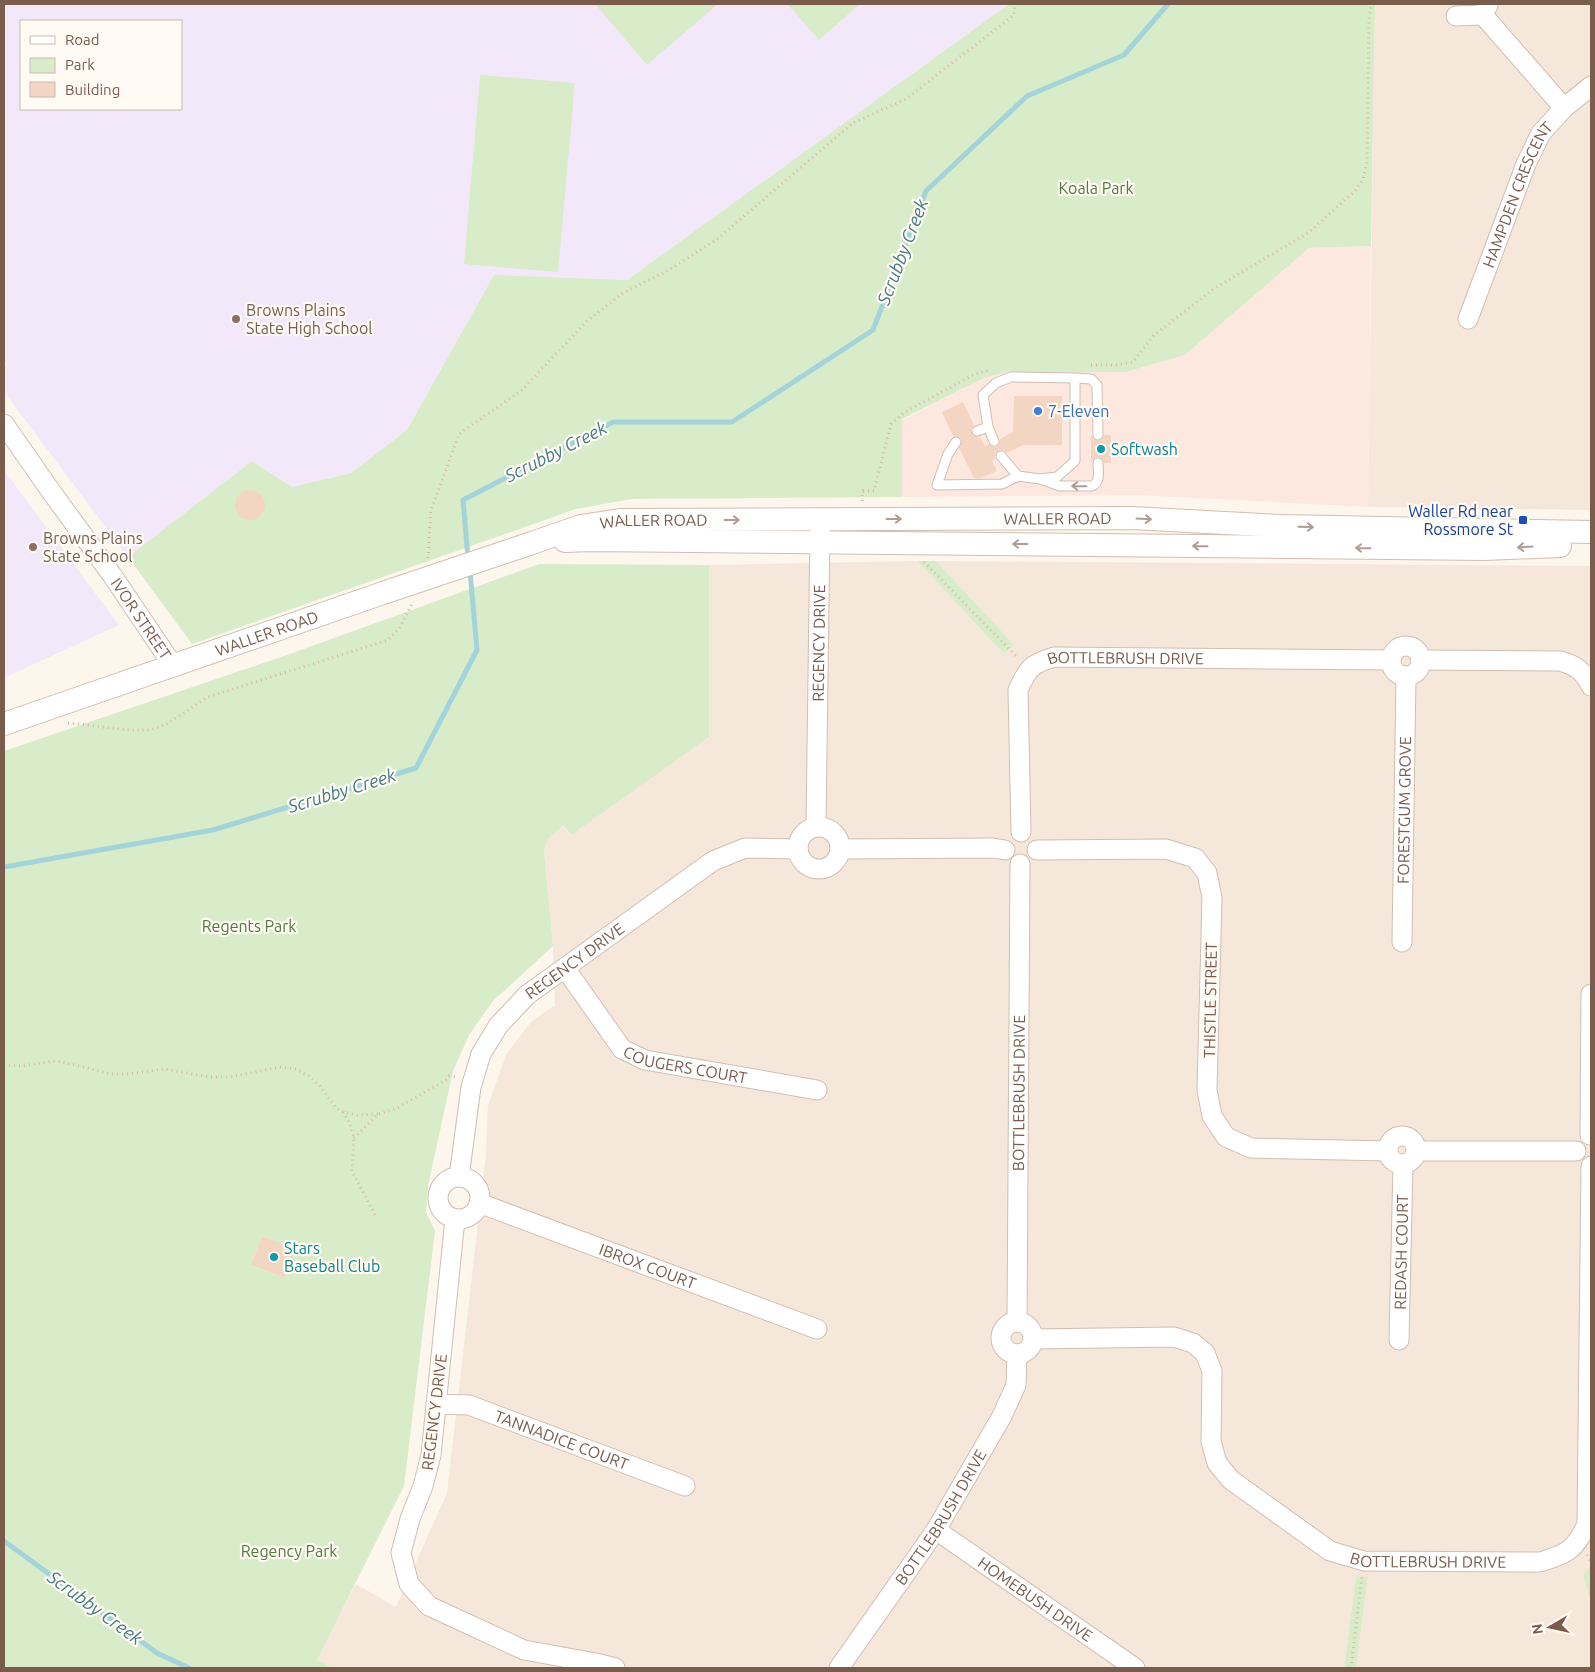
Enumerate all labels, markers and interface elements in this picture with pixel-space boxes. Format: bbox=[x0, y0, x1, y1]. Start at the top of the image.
legend bbox=[20, 20, 182, 110]
text: Road bbox=[65, 31, 100, 48]
text: Park bbox=[65, 56, 95, 73]
text: Building bbox=[65, 81, 120, 98]
street label: HAMPDEN CRESCENT bbox=[1479, 118, 1556, 270]
park label: Koala Park bbox=[1058, 179, 1134, 197]
water label: Scrubby Creek bbox=[872, 195, 932, 308]
place label: Browns Plains State High School bbox=[246, 301, 373, 337]
marker: Browns Plains State High School bbox=[230, 313, 242, 325]
place label: 7-Eleven bbox=[1048, 402, 1109, 420]
marker: 7-Eleven bbox=[1032, 405, 1044, 417]
water label: Scrubby Creek bbox=[500, 416, 611, 486]
place label: Softwash bbox=[1111, 440, 1178, 458]
marker: Softwash bbox=[1095, 443, 1107, 455]
one-way arrow bbox=[1071, 481, 1087, 491]
place label: Waller Rd near Rossmore St bbox=[1408, 502, 1514, 538]
street label: WALLER ROAD bbox=[1004, 509, 1111, 528]
street label: WALLER ROAD bbox=[598, 510, 707, 532]
one-way arrow bbox=[886, 514, 902, 524]
marker: Waller Rd near Rossmore St bbox=[1517, 514, 1529, 526]
one-way arrow bbox=[723, 515, 739, 524]
one-way arrow bbox=[1136, 515, 1152, 524]
one-way arrow bbox=[1298, 522, 1314, 531]
place label: Browns Plains State School bbox=[43, 529, 143, 565]
one-way arrow bbox=[1012, 539, 1028, 549]
marker: Browns Plains State School bbox=[27, 541, 39, 553]
one-way arrow bbox=[1192, 541, 1208, 551]
one-way arrow bbox=[1355, 543, 1371, 553]
one-way arrow bbox=[1517, 543, 1533, 552]
street label: IVOR STREET bbox=[107, 574, 175, 663]
street label: REGENCY DRIVE bbox=[809, 584, 828, 702]
street label: WALLER ROAD bbox=[213, 607, 321, 659]
street label: BOTTLEBRUSH DRIVE bbox=[1045, 647, 1204, 668]
street label: FORESTGUM GROVE bbox=[1394, 736, 1414, 884]
water label: Scrubby Creek bbox=[284, 764, 399, 816]
park label: Regents Park bbox=[202, 917, 296, 935]
street label: REGENCY DRIVE bbox=[522, 919, 627, 1002]
street label: THISTLE STREET bbox=[1200, 942, 1220, 1058]
street label: BOTTLEBRUSH DRIVE bbox=[1009, 1015, 1028, 1171]
street label: COUGERS COURT bbox=[621, 1042, 749, 1087]
street label: REDASH COURT bbox=[1391, 1194, 1411, 1310]
place label: Stars Baseball Club bbox=[284, 1239, 380, 1275]
street label: IBROX COURT bbox=[597, 1240, 699, 1292]
marker: Stars Baseball Club bbox=[268, 1251, 280, 1263]
street label: REGENCY DRIVE bbox=[418, 1353, 450, 1471]
street label: TANNADICE COURT bbox=[492, 1406, 631, 1473]
street label: BOTTLEBRUSH DRIVE bbox=[891, 1446, 990, 1588]
park label: Regency Park bbox=[241, 1542, 337, 1560]
street label: BOTTLEBRUSH DRIVE bbox=[1348, 1548, 1506, 1571]
street label: HOMEBUSH DRIVE bbox=[975, 1553, 1096, 1645]
water label: Scrubby Creek bbox=[44, 1566, 147, 1649]
north arrow bbox=[1525, 1602, 1575, 1652]
text: N bbox=[1528, 1623, 1546, 1635]

